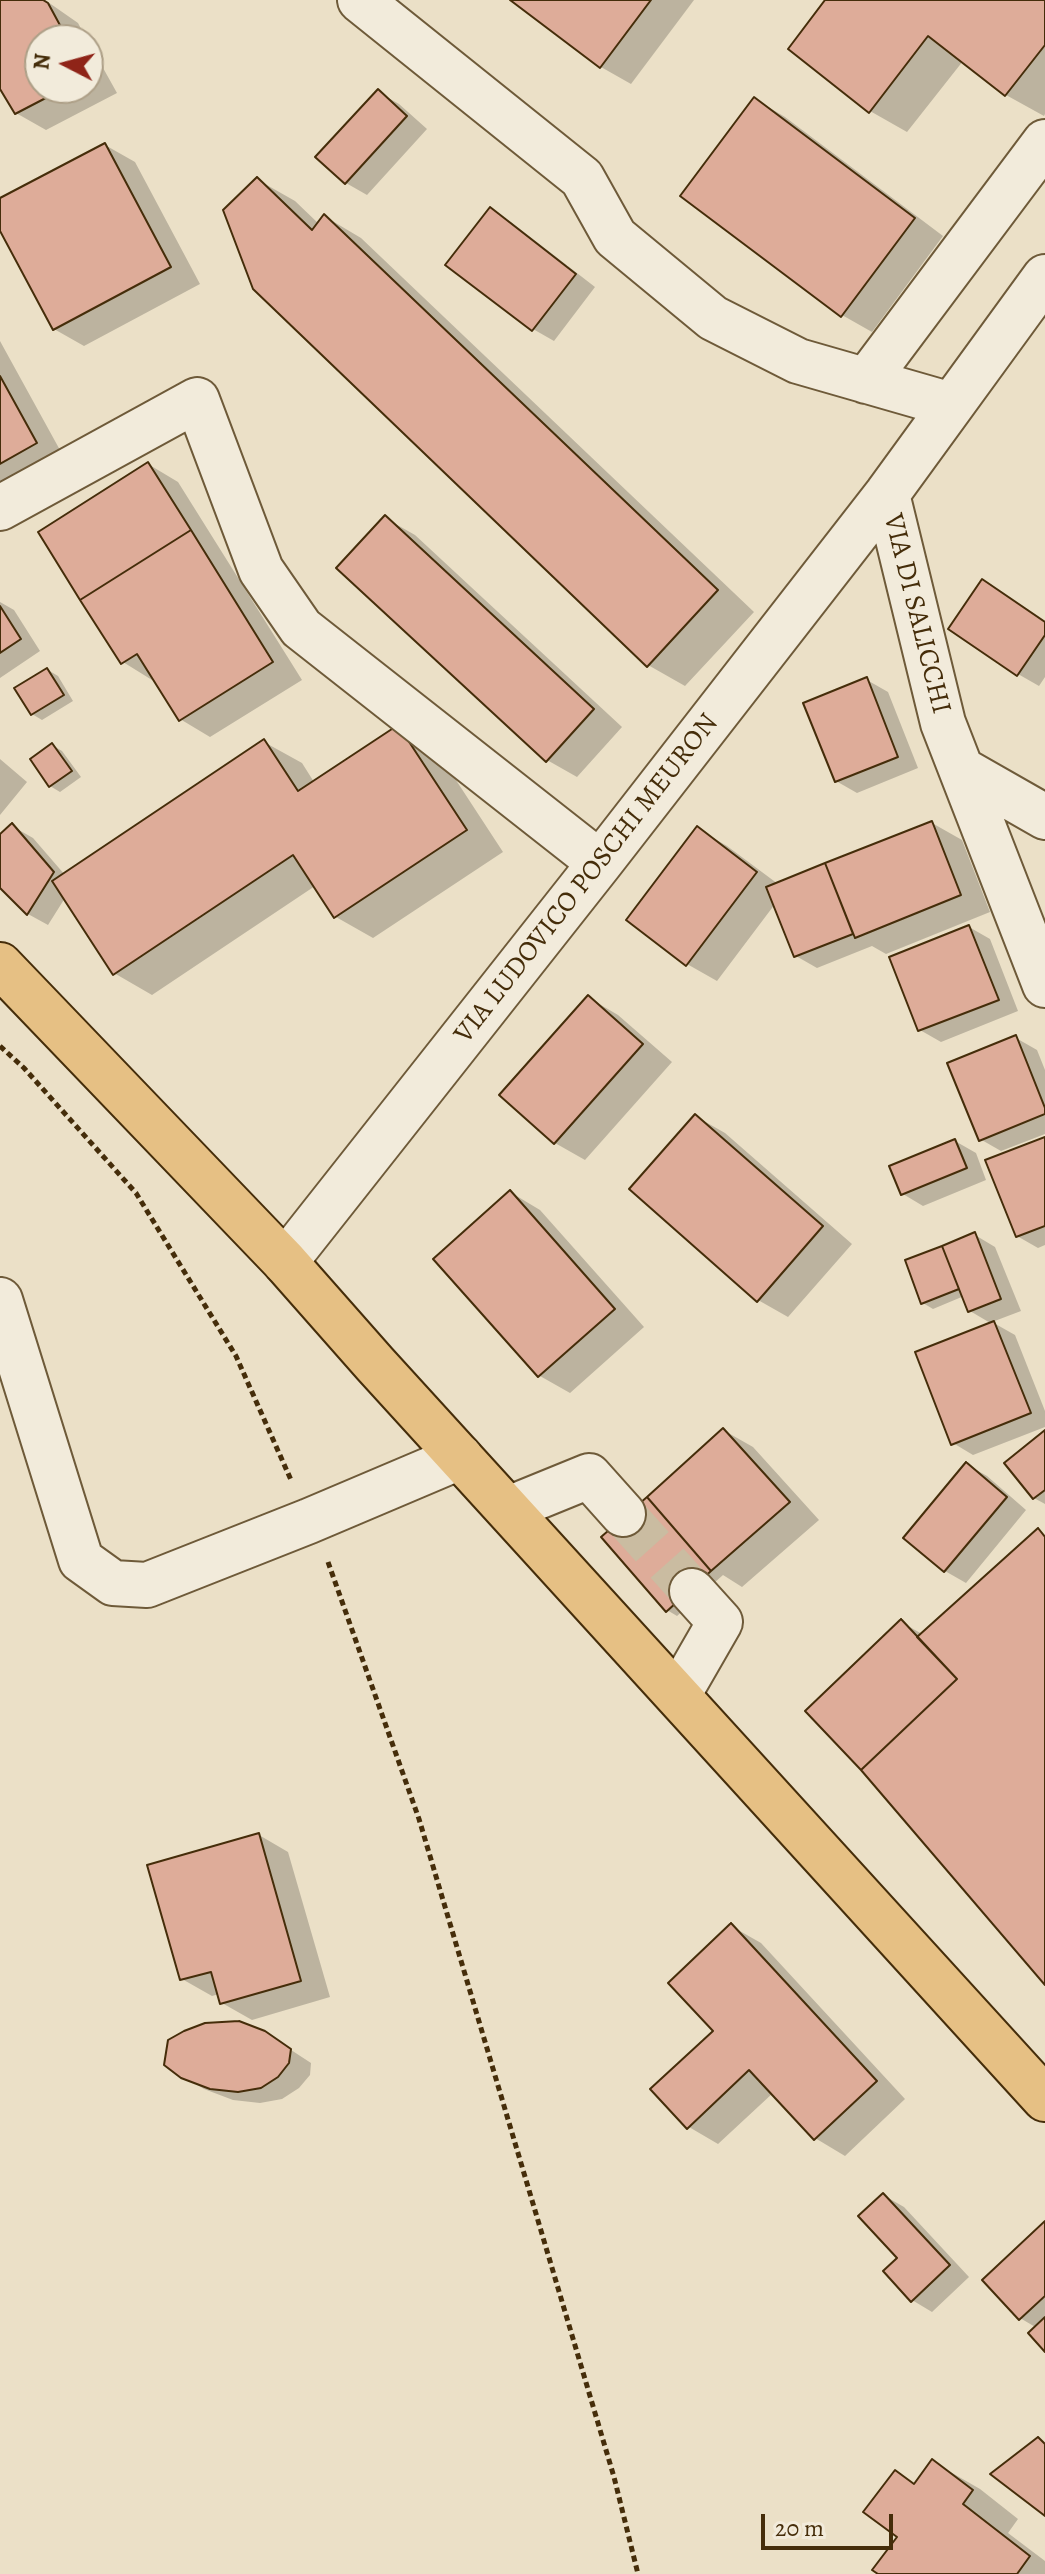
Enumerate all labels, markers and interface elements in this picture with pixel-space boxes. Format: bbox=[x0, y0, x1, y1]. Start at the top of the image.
north arrow bbox=[24, 24, 104, 104]
text: N bbox=[26, 52, 58, 71]
street label: VIA DI SALICCHI bbox=[875, 510, 957, 718]
street label: VIA LUDOVICO POSCHI MEURON bbox=[448, 707, 726, 1051]
scale bar bbox=[765, 2498, 897, 2548]
text: 20 m bbox=[775, 2512, 824, 2544]

